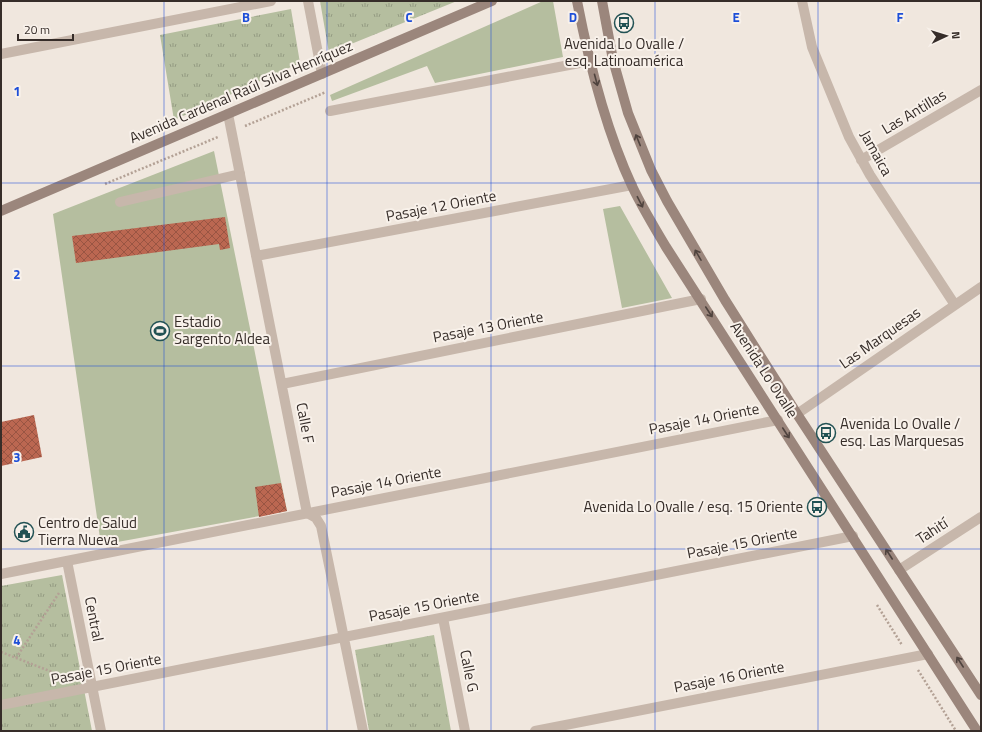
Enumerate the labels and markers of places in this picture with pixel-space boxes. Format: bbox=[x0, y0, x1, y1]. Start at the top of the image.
bus stop icon: Avenida Lo Ovalle / esq. Latinoamérica bbox=[613, 12, 635, 34]
place label: Avenida Lo Ovalle / esq. Latinoamérica bbox=[564, 32, 684, 72]
place label: Estadio Sargento Aldea bbox=[174, 310, 270, 350]
sports icon: Estadio Sargento Aldea bbox=[149, 320, 171, 342]
place label: Avenida Lo Ovalle / esq. Las Marquesas bbox=[840, 412, 964, 452]
bus stop icon: Avenida Lo Ovalle / esq. Las Marquesas bbox=[815, 422, 837, 444]
place label: Avenida Lo Ovalle / esq. 15 Oriente bbox=[584, 495, 803, 518]
bus stop icon: Avenida Lo Ovalle / esq. 15 Oriente bbox=[806, 496, 828, 518]
place label: Centro de Salud Tierra Nueva bbox=[38, 511, 137, 551]
public building icon: Centro de Salud Tierra Nueva bbox=[13, 521, 35, 543]

